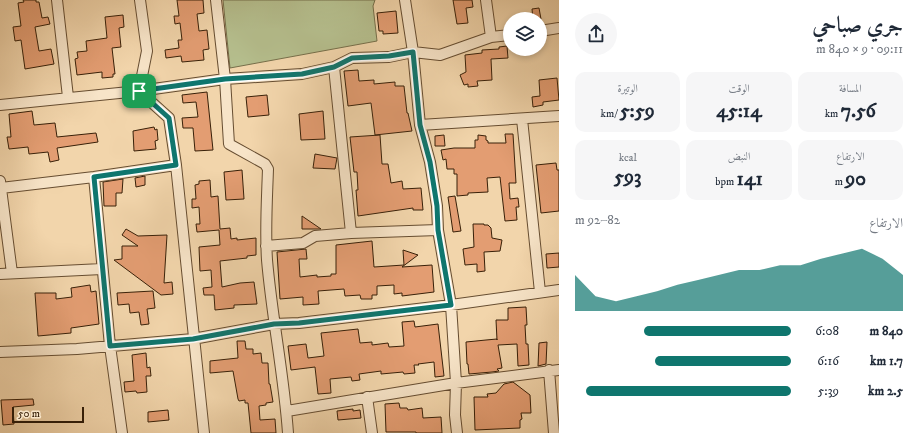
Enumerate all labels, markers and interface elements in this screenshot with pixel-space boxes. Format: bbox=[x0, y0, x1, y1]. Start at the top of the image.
map controls bbox=[503, 12, 547, 56]
button: layers bbox=[503, 12, 547, 56]
text: جري صباحي bbox=[812, 12, 903, 39]
button: share bbox=[575, 13, 617, 55]
text: 09:11 · 9 × 840 m bbox=[816, 41, 903, 57]
pin bbox=[122, 74, 156, 108]
icon: arrive bbox=[128, 80, 150, 102]
text: الوتيرة bbox=[618, 82, 638, 96]
text: الوقت bbox=[728, 82, 750, 96]
text: المسافة bbox=[839, 82, 862, 96]
text: 5:59 bbox=[620, 99, 655, 124]
text: 45:14 bbox=[716, 99, 762, 124]
text: 7.56 bbox=[841, 99, 876, 124]
text: /km bbox=[601, 107, 620, 121]
text: km bbox=[825, 107, 841, 121]
text: النبض bbox=[728, 150, 750, 164]
text: الارتفاع bbox=[836, 150, 865, 164]
text: kcal bbox=[619, 151, 637, 165]
text: 593 bbox=[614, 165, 641, 190]
text: 141 bbox=[737, 167, 763, 192]
text: 90 bbox=[845, 167, 866, 192]
text: bpm bbox=[715, 175, 737, 189]
text: m bbox=[835, 175, 845, 189]
text: 82–92 m bbox=[575, 212, 620, 228]
text: الارتفاع bbox=[869, 215, 903, 231]
text: 6:08 bbox=[815, 323, 839, 339]
text: 840 m bbox=[869, 323, 903, 339]
text: 6:16 bbox=[817, 353, 839, 369]
text: 1.7 km bbox=[870, 353, 903, 369]
text: 5:39 bbox=[818, 383, 839, 399]
text: 2.5 km bbox=[868, 383, 903, 399]
scale bar bbox=[12, 405, 84, 424]
text: 50 m bbox=[18, 407, 40, 421]

